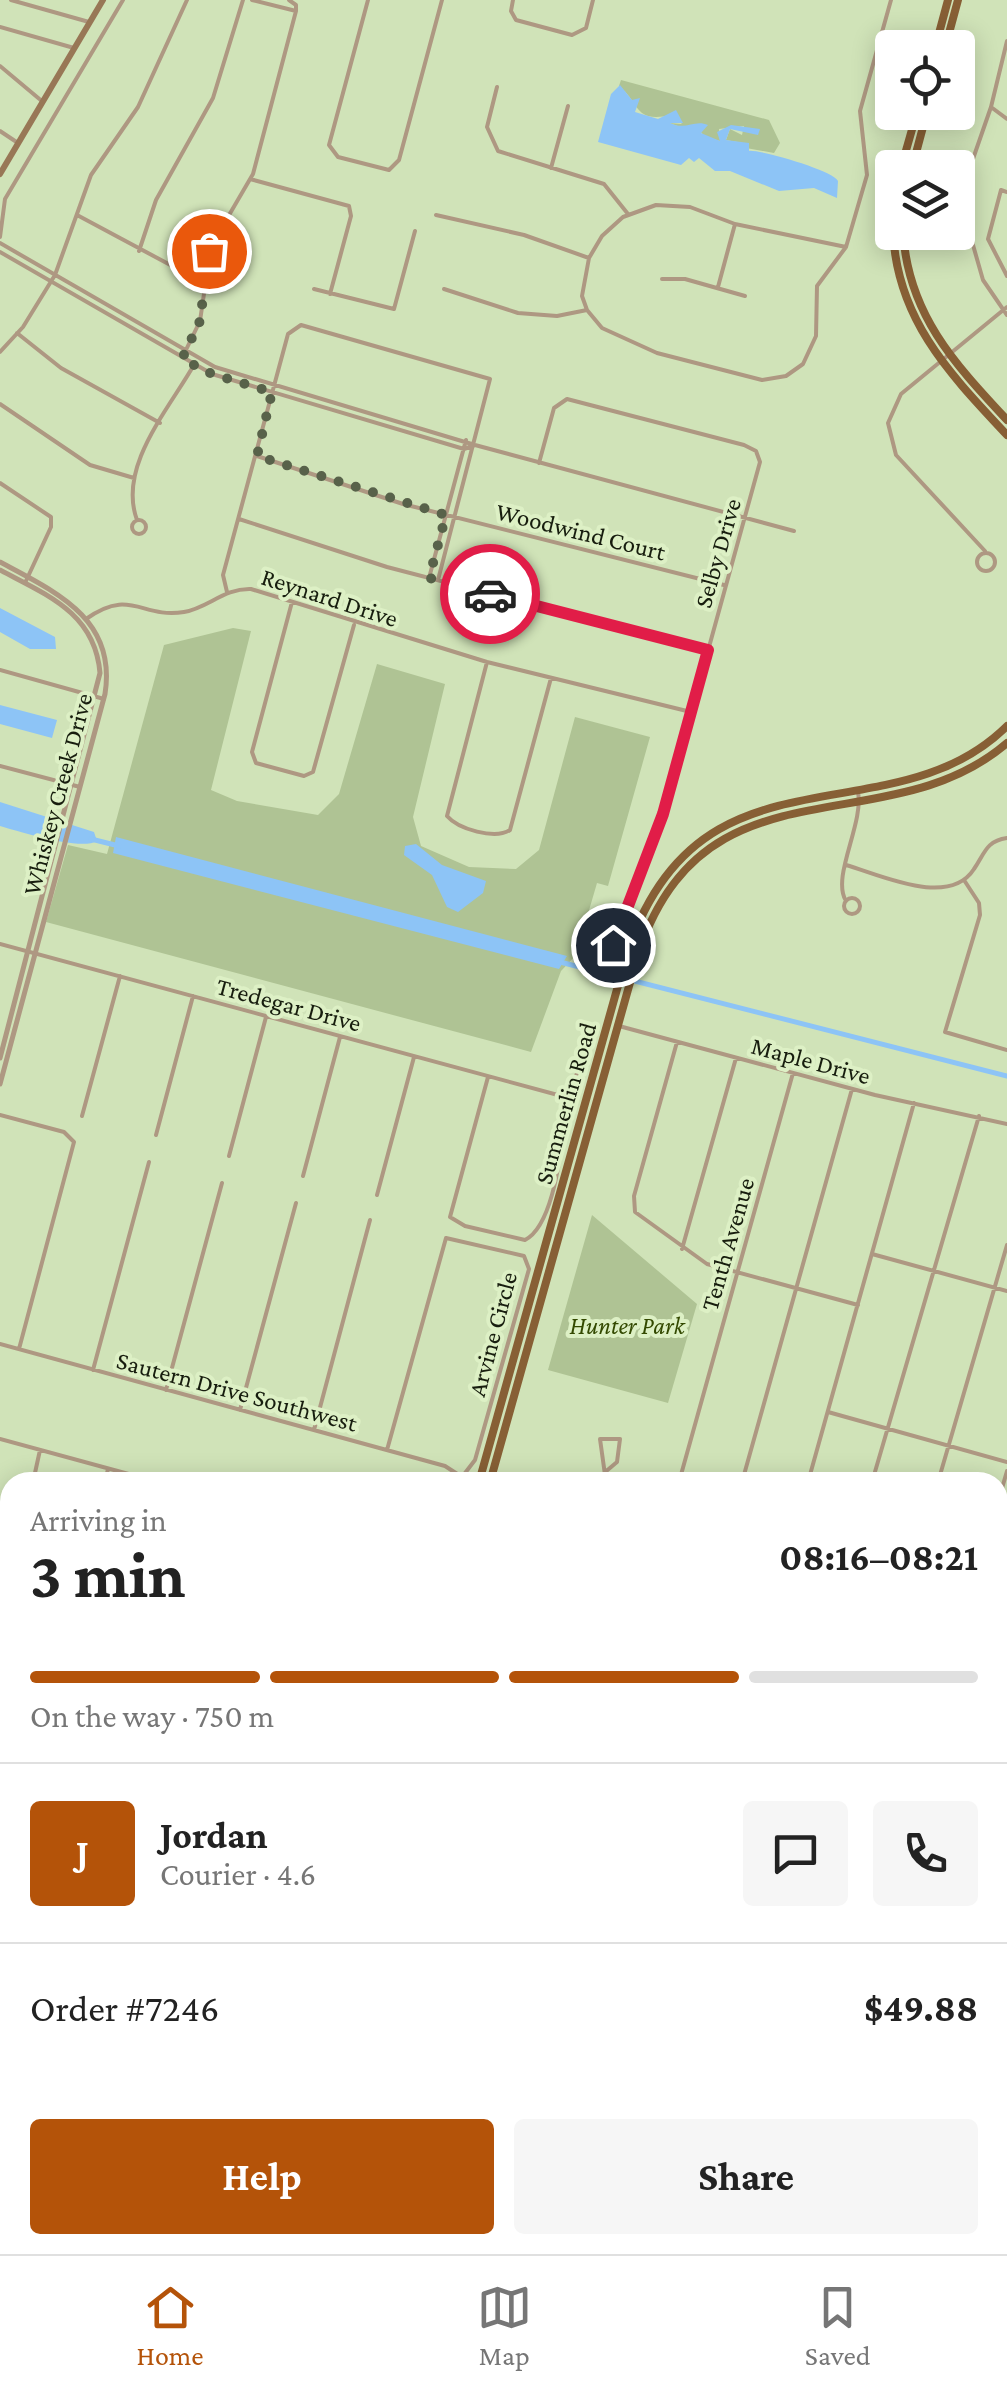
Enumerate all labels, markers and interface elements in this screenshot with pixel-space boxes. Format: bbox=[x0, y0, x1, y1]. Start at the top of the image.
map controls bbox=[875, 30, 975, 250]
button: locate bbox=[875, 30, 975, 130]
button: layers bbox=[875, 150, 975, 250]
pin bbox=[167, 209, 252, 294]
icon: bag bbox=[182, 224, 237, 279]
street label: Selby Drive bbox=[689, 495, 747, 611]
street label: Woodwind Court bbox=[493, 497, 669, 566]
courier bbox=[440, 544, 540, 644]
street label: Reynard Drive bbox=[258, 563, 401, 633]
icon: car bbox=[463, 567, 518, 622]
street label: Whiskey Creek Drive bbox=[18, 690, 98, 898]
pin bbox=[571, 903, 656, 988]
icon: home bbox=[586, 918, 641, 973]
street label: Tredegar Drive bbox=[213, 972, 364, 1038]
street label: Summerlin Road bbox=[530, 1019, 601, 1187]
street label: Maple Drive bbox=[748, 1032, 873, 1090]
street label: Tenth Avenue bbox=[696, 1175, 759, 1314]
street label: Arvine Circle bbox=[463, 1269, 522, 1399]
park label: Hunter Park bbox=[569, 1312, 686, 1339]
street label: Sautern Drive Southwest bbox=[114, 1346, 361, 1437]
text: Arriving in bbox=[30, 1502, 167, 1538]
text: 08:16–08:21 bbox=[779, 1536, 978, 1578]
text: 3 min bbox=[30, 1539, 185, 1611]
text: On the way · 750 m bbox=[30, 1698, 274, 1734]
button: chat bbox=[743, 1801, 848, 1906]
button: phone bbox=[873, 1801, 978, 1906]
text: Jordan bbox=[160, 1814, 268, 1856]
text: J bbox=[76, 1832, 89, 1874]
text: Courier · 4.6 bbox=[160, 1856, 316, 1892]
text: Order #7246 bbox=[30, 1987, 219, 2029]
text: $49.88 bbox=[864, 1987, 978, 2029]
button: Help bbox=[30, 2119, 494, 2234]
button: Share bbox=[514, 2119, 978, 2234]
tab: Home bbox=[137, 2280, 204, 2371]
tab: Map bbox=[477, 2280, 532, 2371]
tab: Saved bbox=[805, 2280, 870, 2371]

